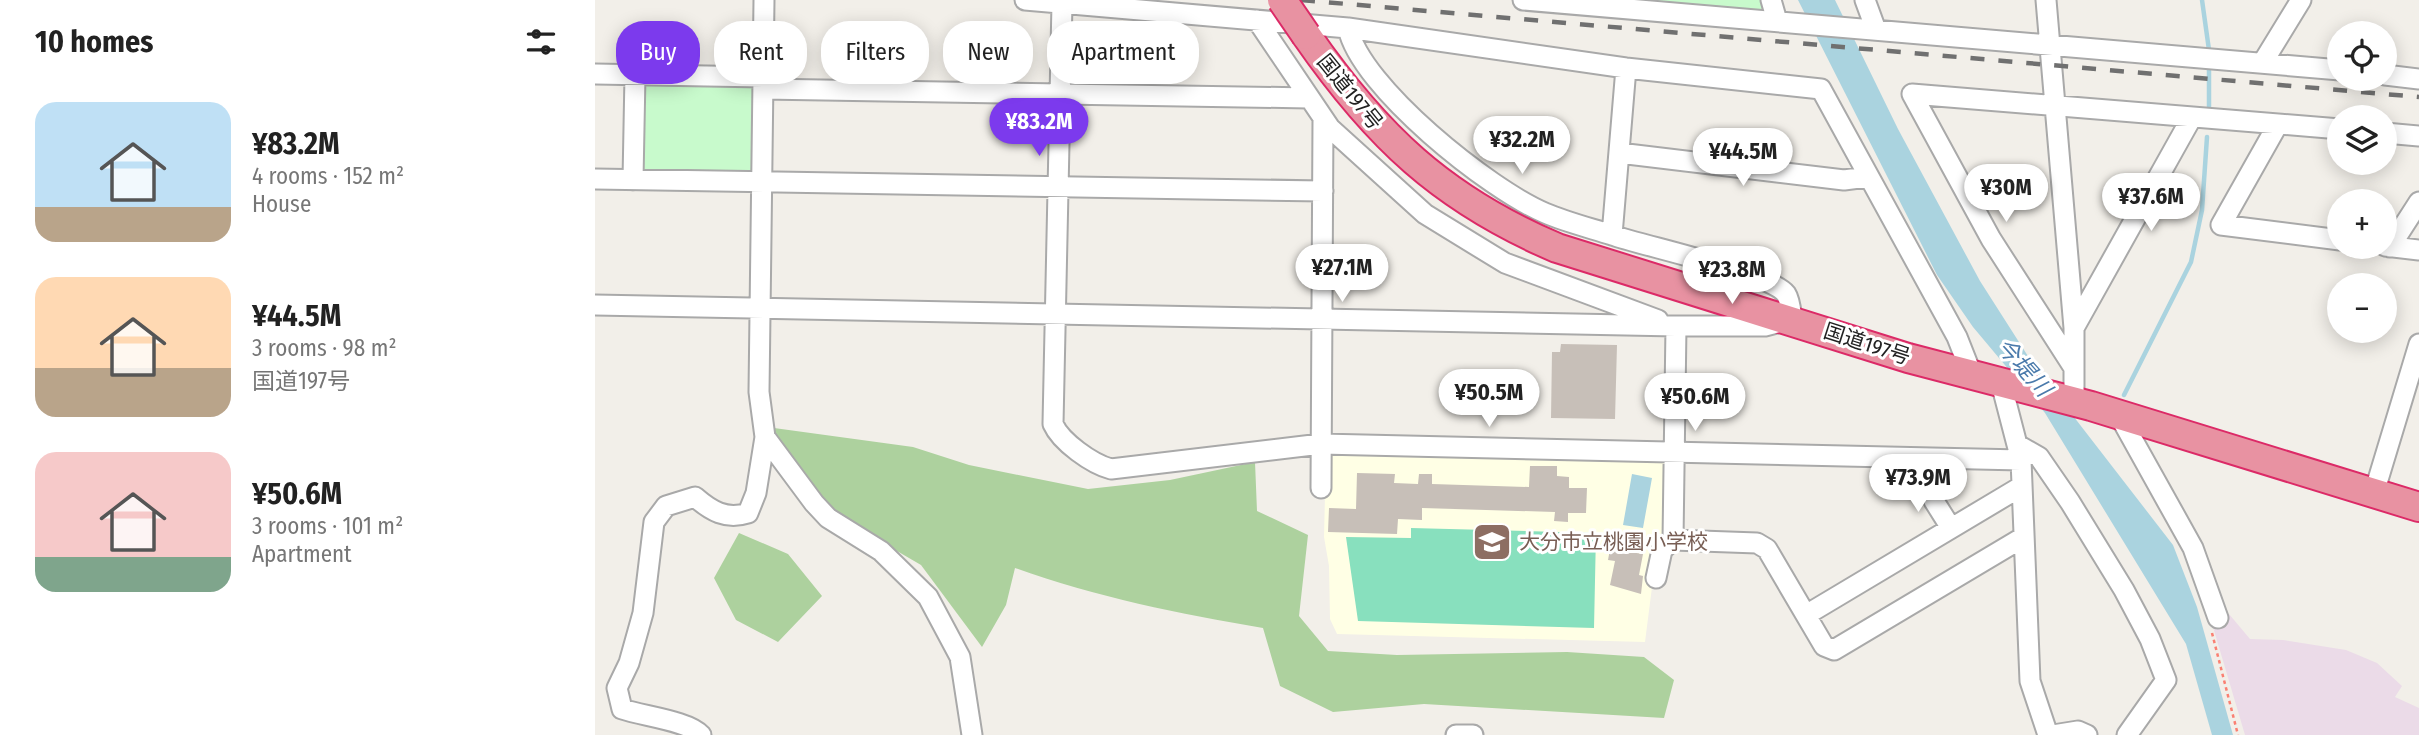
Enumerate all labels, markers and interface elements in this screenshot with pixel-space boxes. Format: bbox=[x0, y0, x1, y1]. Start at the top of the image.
chip: Buy bbox=[616, 21, 700, 84]
chip: Rent bbox=[714, 21, 807, 84]
chip: Filters bbox=[821, 21, 929, 84]
chip: New bbox=[943, 21, 1033, 84]
chip: Apartment bbox=[1047, 21, 1199, 84]
map controls bbox=[2327, 21, 2397, 343]
button: locate bbox=[2327, 21, 2397, 91]
icon: filters bbox=[522, 23, 560, 61]
text: 10 homes bbox=[35, 24, 153, 60]
street label: 国道197号 bbox=[1312, 49, 1388, 135]
pin: ¥83.2M bbox=[982, 99, 1096, 158]
button: layers bbox=[2327, 105, 2397, 175]
text: ¥83.2M bbox=[1005, 107, 1073, 135]
pin: ¥32.2M bbox=[1465, 116, 1579, 176]
text: ¥32.2M bbox=[1489, 125, 1555, 153]
text: ¥83.2M bbox=[252, 126, 340, 162]
pin: ¥44.5M bbox=[1686, 128, 1800, 188]
icon: home bbox=[91, 130, 175, 214]
text: ¥44.5M bbox=[1709, 137, 1777, 165]
text: 4 rooms · 152 m² bbox=[252, 162, 404, 190]
pin: ¥30M bbox=[1965, 164, 2047, 224]
text: ¥30M bbox=[1980, 173, 2032, 201]
pin: ¥37.6M bbox=[2094, 174, 2208, 233]
text: ¥37.6M bbox=[2118, 182, 2184, 210]
button: + bbox=[2327, 189, 2397, 259]
text: House bbox=[252, 190, 311, 218]
pin: ¥27.1M bbox=[1285, 244, 1399, 304]
pin: ¥23.8M bbox=[1675, 246, 1789, 306]
text: ¥27.1M bbox=[1311, 253, 1373, 281]
text: ¥23.8M bbox=[1698, 255, 1766, 283]
button: − bbox=[2327, 273, 2397, 343]
text: ¥44.5M bbox=[252, 298, 341, 334]
icon: home bbox=[91, 305, 175, 389]
street label: 国道197号 bbox=[1820, 318, 1914, 370]
water label: 今堤川 bbox=[1991, 332, 2059, 404]
text: 3 rooms · 98 m² bbox=[252, 334, 397, 362]
text: 国道197号 bbox=[252, 367, 350, 395]
pin: ¥50.5M bbox=[1432, 370, 1546, 429]
pin: ¥50.6M bbox=[1638, 374, 1752, 433]
text: ¥50.5M bbox=[1455, 378, 1523, 406]
text: ¥50.6M bbox=[1660, 382, 1730, 410]
pin: ¥73.9M bbox=[1861, 454, 1975, 514]
text: ¥73.9M bbox=[1885, 463, 1951, 491]
text: ¥50.6M bbox=[252, 476, 342, 512]
icon: home bbox=[91, 480, 175, 564]
text: 3 rooms · 101 m² bbox=[252, 512, 403, 540]
school or university icon: 大分市立桃園小学校 bbox=[1471, 521, 1513, 563]
place label: 大分市立桃園小学校 bbox=[1519, 529, 1708, 555]
text: Apartment bbox=[252, 540, 352, 568]

